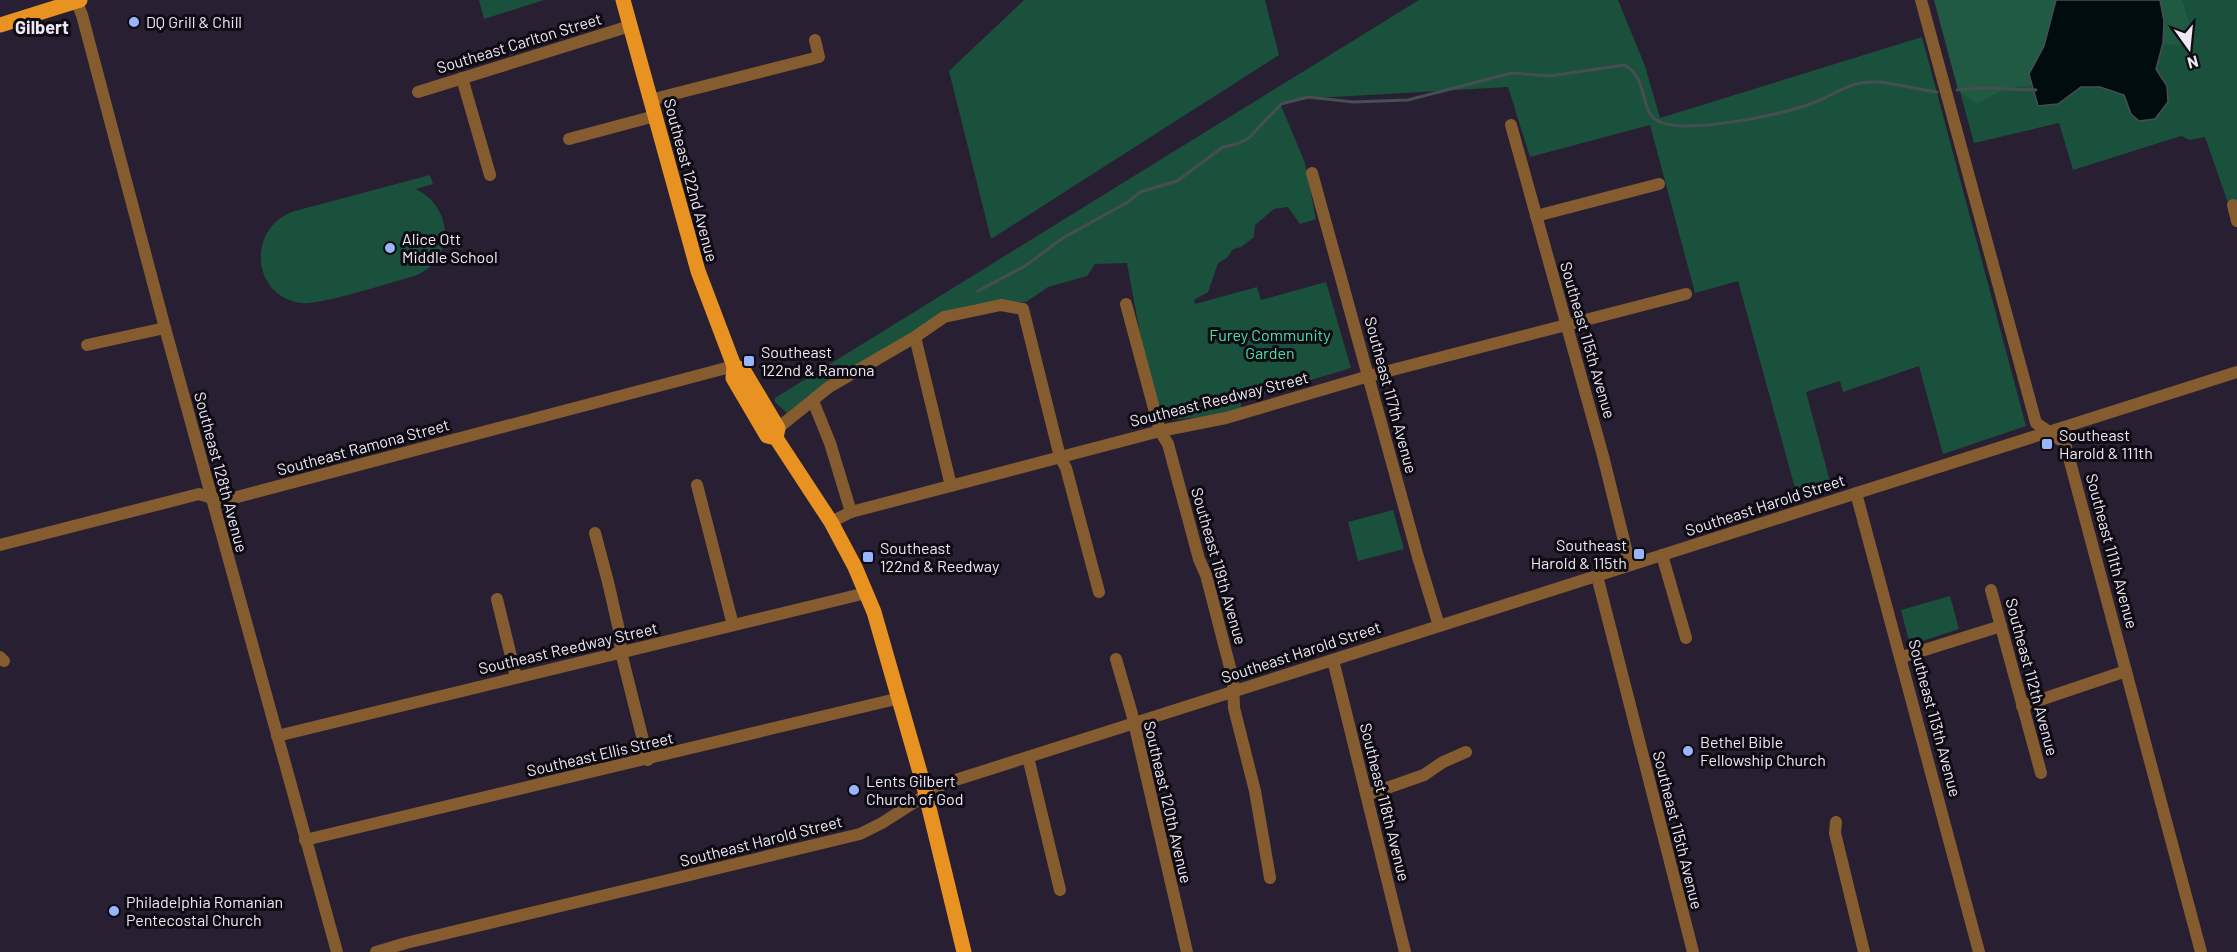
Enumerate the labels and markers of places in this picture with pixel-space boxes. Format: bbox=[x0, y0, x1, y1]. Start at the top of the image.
place label: DQ Grill & Chill bbox=[146, 12, 242, 31]
marker: DQ Grill & Chill bbox=[127, 15, 141, 29]
place label: Alice Ott Middle School bbox=[402, 229, 498, 266]
marker: Alice Ott Middle School bbox=[383, 241, 397, 255]
place label: Southeast 122nd & Ramona bbox=[761, 342, 875, 379]
marker: Southeast 122nd & Ramona bbox=[742, 354, 756, 368]
place label: Southeast Harold & 111th bbox=[2059, 425, 2153, 462]
marker: Southeast Harold & 111th bbox=[2040, 437, 2054, 451]
place label: Southeast Harold & 115th bbox=[1531, 535, 1627, 572]
place label: Southeast 122nd & Reedway bbox=[880, 538, 1000, 575]
marker: Southeast Harold & 115th bbox=[1632, 547, 1646, 561]
marker: Southeast 122nd & Reedway bbox=[861, 550, 875, 564]
place label: Bethel Bible Fellowship Church bbox=[1700, 732, 1826, 769]
marker: Bethel Bible Fellowship Church bbox=[1681, 744, 1695, 758]
place label: Lents Gilbert Church of God bbox=[866, 771, 964, 808]
marker: Lents Gilbert Church of God bbox=[847, 783, 861, 797]
place label: Philadelphia Romanian Pentecostal Church bbox=[126, 892, 283, 929]
marker: Philadelphia Romanian Pentecostal Church bbox=[107, 904, 121, 918]

